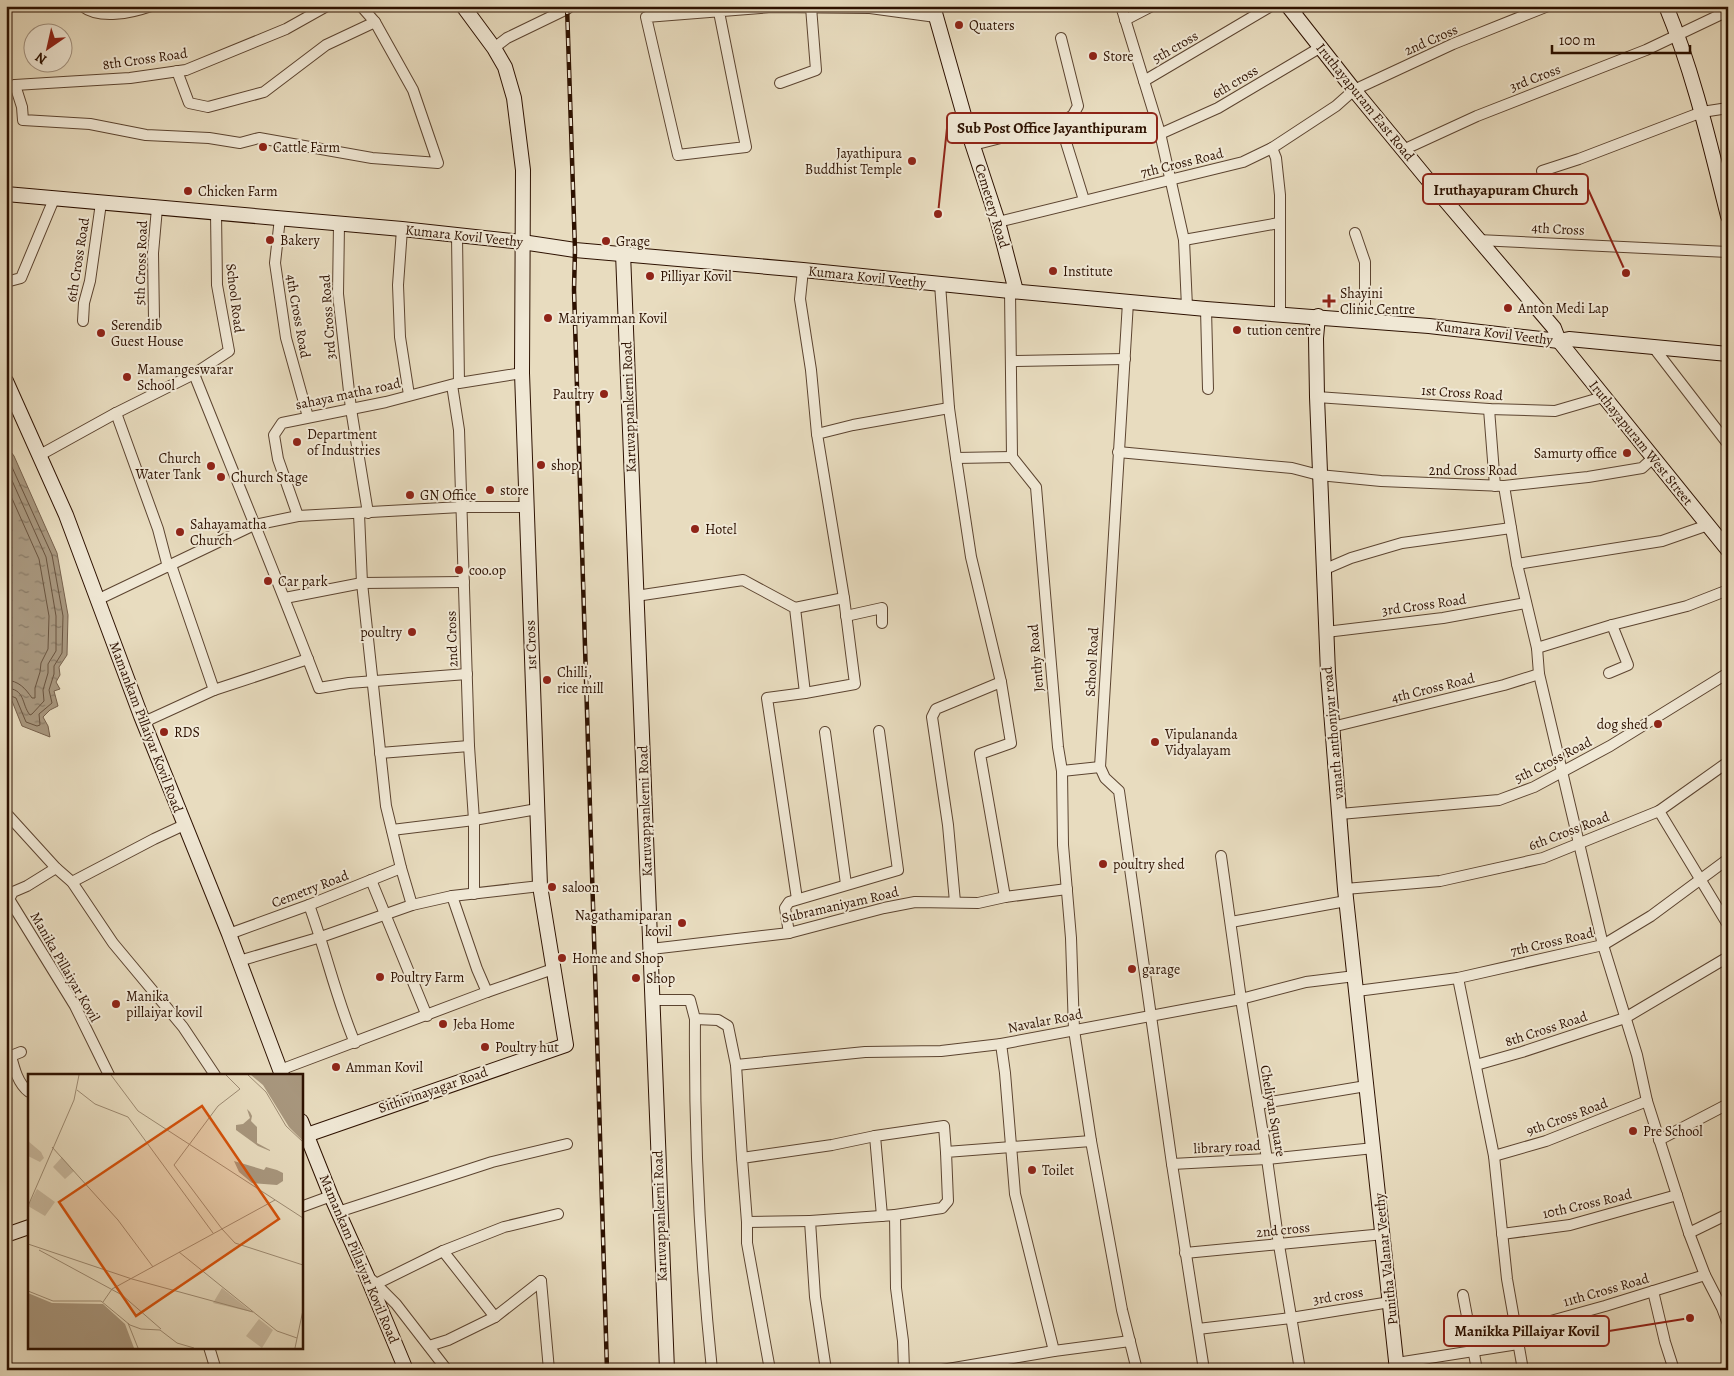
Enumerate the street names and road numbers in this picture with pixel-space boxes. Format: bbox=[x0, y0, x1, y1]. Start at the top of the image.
street label: 2nd Cross bbox=[1401, 20, 1461, 60]
street label: 5th cross bbox=[1148, 26, 1202, 68]
street label: Iruthayapuram East Road bbox=[1311, 39, 1419, 165]
street label: 8th Cross Road bbox=[101, 44, 189, 74]
street label: 3rd Cross bbox=[1507, 60, 1563, 96]
street label: 6th cross bbox=[1208, 61, 1262, 103]
street label: 7th Cross Road bbox=[1139, 143, 1226, 182]
street label: Cemetery Road bbox=[970, 161, 1014, 251]
street label: 6th Cross Road bbox=[62, 216, 94, 304]
street label: 4th Cross bbox=[1531, 218, 1585, 240]
street label: 5th Cross Road bbox=[130, 220, 152, 306]
street label: Kumara Kovil Veethy bbox=[404, 220, 525, 252]
street label: Kumara Kovil Veethy bbox=[807, 261, 928, 293]
street label: School Road bbox=[221, 262, 249, 334]
street label: 4th Cross Road bbox=[281, 272, 315, 360]
street label: 3rd Cross Road bbox=[316, 273, 340, 360]
street label: Kumara Kovil Veethy bbox=[1434, 316, 1555, 350]
street label: Karuvappankerni Road bbox=[617, 340, 641, 473]
street label: sahaya matha road bbox=[294, 373, 403, 414]
street label: Iruthayapuram West Street bbox=[1585, 377, 1698, 510]
street label: 1st Cross Road bbox=[1421, 381, 1504, 405]
street label: 2nd Cross Road bbox=[1429, 461, 1518, 480]
street label: 3rd Cross Road bbox=[1380, 590, 1468, 620]
street label: 2nd Cross bbox=[442, 610, 462, 668]
street label: 1st Cross bbox=[521, 620, 541, 670]
street label: Jenthy Road bbox=[1024, 623, 1048, 693]
street label: School Road bbox=[1081, 626, 1103, 697]
street label: Mamankam Pillaiyar Kovil Road bbox=[105, 639, 188, 816]
street label: vanath anthoniyar road bbox=[1318, 665, 1348, 801]
street label: 4th Cross Road bbox=[1389, 668, 1477, 708]
street label: 5th Cross Road bbox=[1511, 732, 1595, 788]
street label: Karuvappankerni Road bbox=[633, 744, 657, 877]
street label: 6th Cross Road bbox=[1526, 807, 1613, 855]
street label: Cemetry Road bbox=[269, 865, 352, 912]
street label: Subramaniyam Road bbox=[780, 882, 901, 928]
street label: Manika Pillaiyar Kovil bbox=[26, 909, 105, 1026]
street label: 7th Cross Road bbox=[1509, 923, 1596, 961]
street label: Navalar Road bbox=[1006, 1004, 1084, 1038]
street label: 8th Cross Road bbox=[1502, 1007, 1590, 1051]
street label: Sithivinayagar Road bbox=[376, 1062, 491, 1118]
street label: Cheliyan Square bbox=[1256, 1064, 1290, 1158]
street label: 9th Cross Road bbox=[1524, 1093, 1611, 1140]
street label: library road bbox=[1193, 1136, 1261, 1158]
street label: Karuvappankerni Road bbox=[648, 1149, 672, 1282]
street label: Mamankam Pillaiyar Kovil Road bbox=[315, 1172, 403, 1347]
street label: 10th Cross Road bbox=[1541, 1184, 1634, 1223]
street label: Punitha Valanar Veethy bbox=[1370, 1191, 1402, 1326]
street label: 2nd cross bbox=[1255, 1218, 1311, 1242]
street label: 11th Cross Road bbox=[1561, 1269, 1652, 1311]
street label: 3rd cross bbox=[1311, 1283, 1365, 1309]

